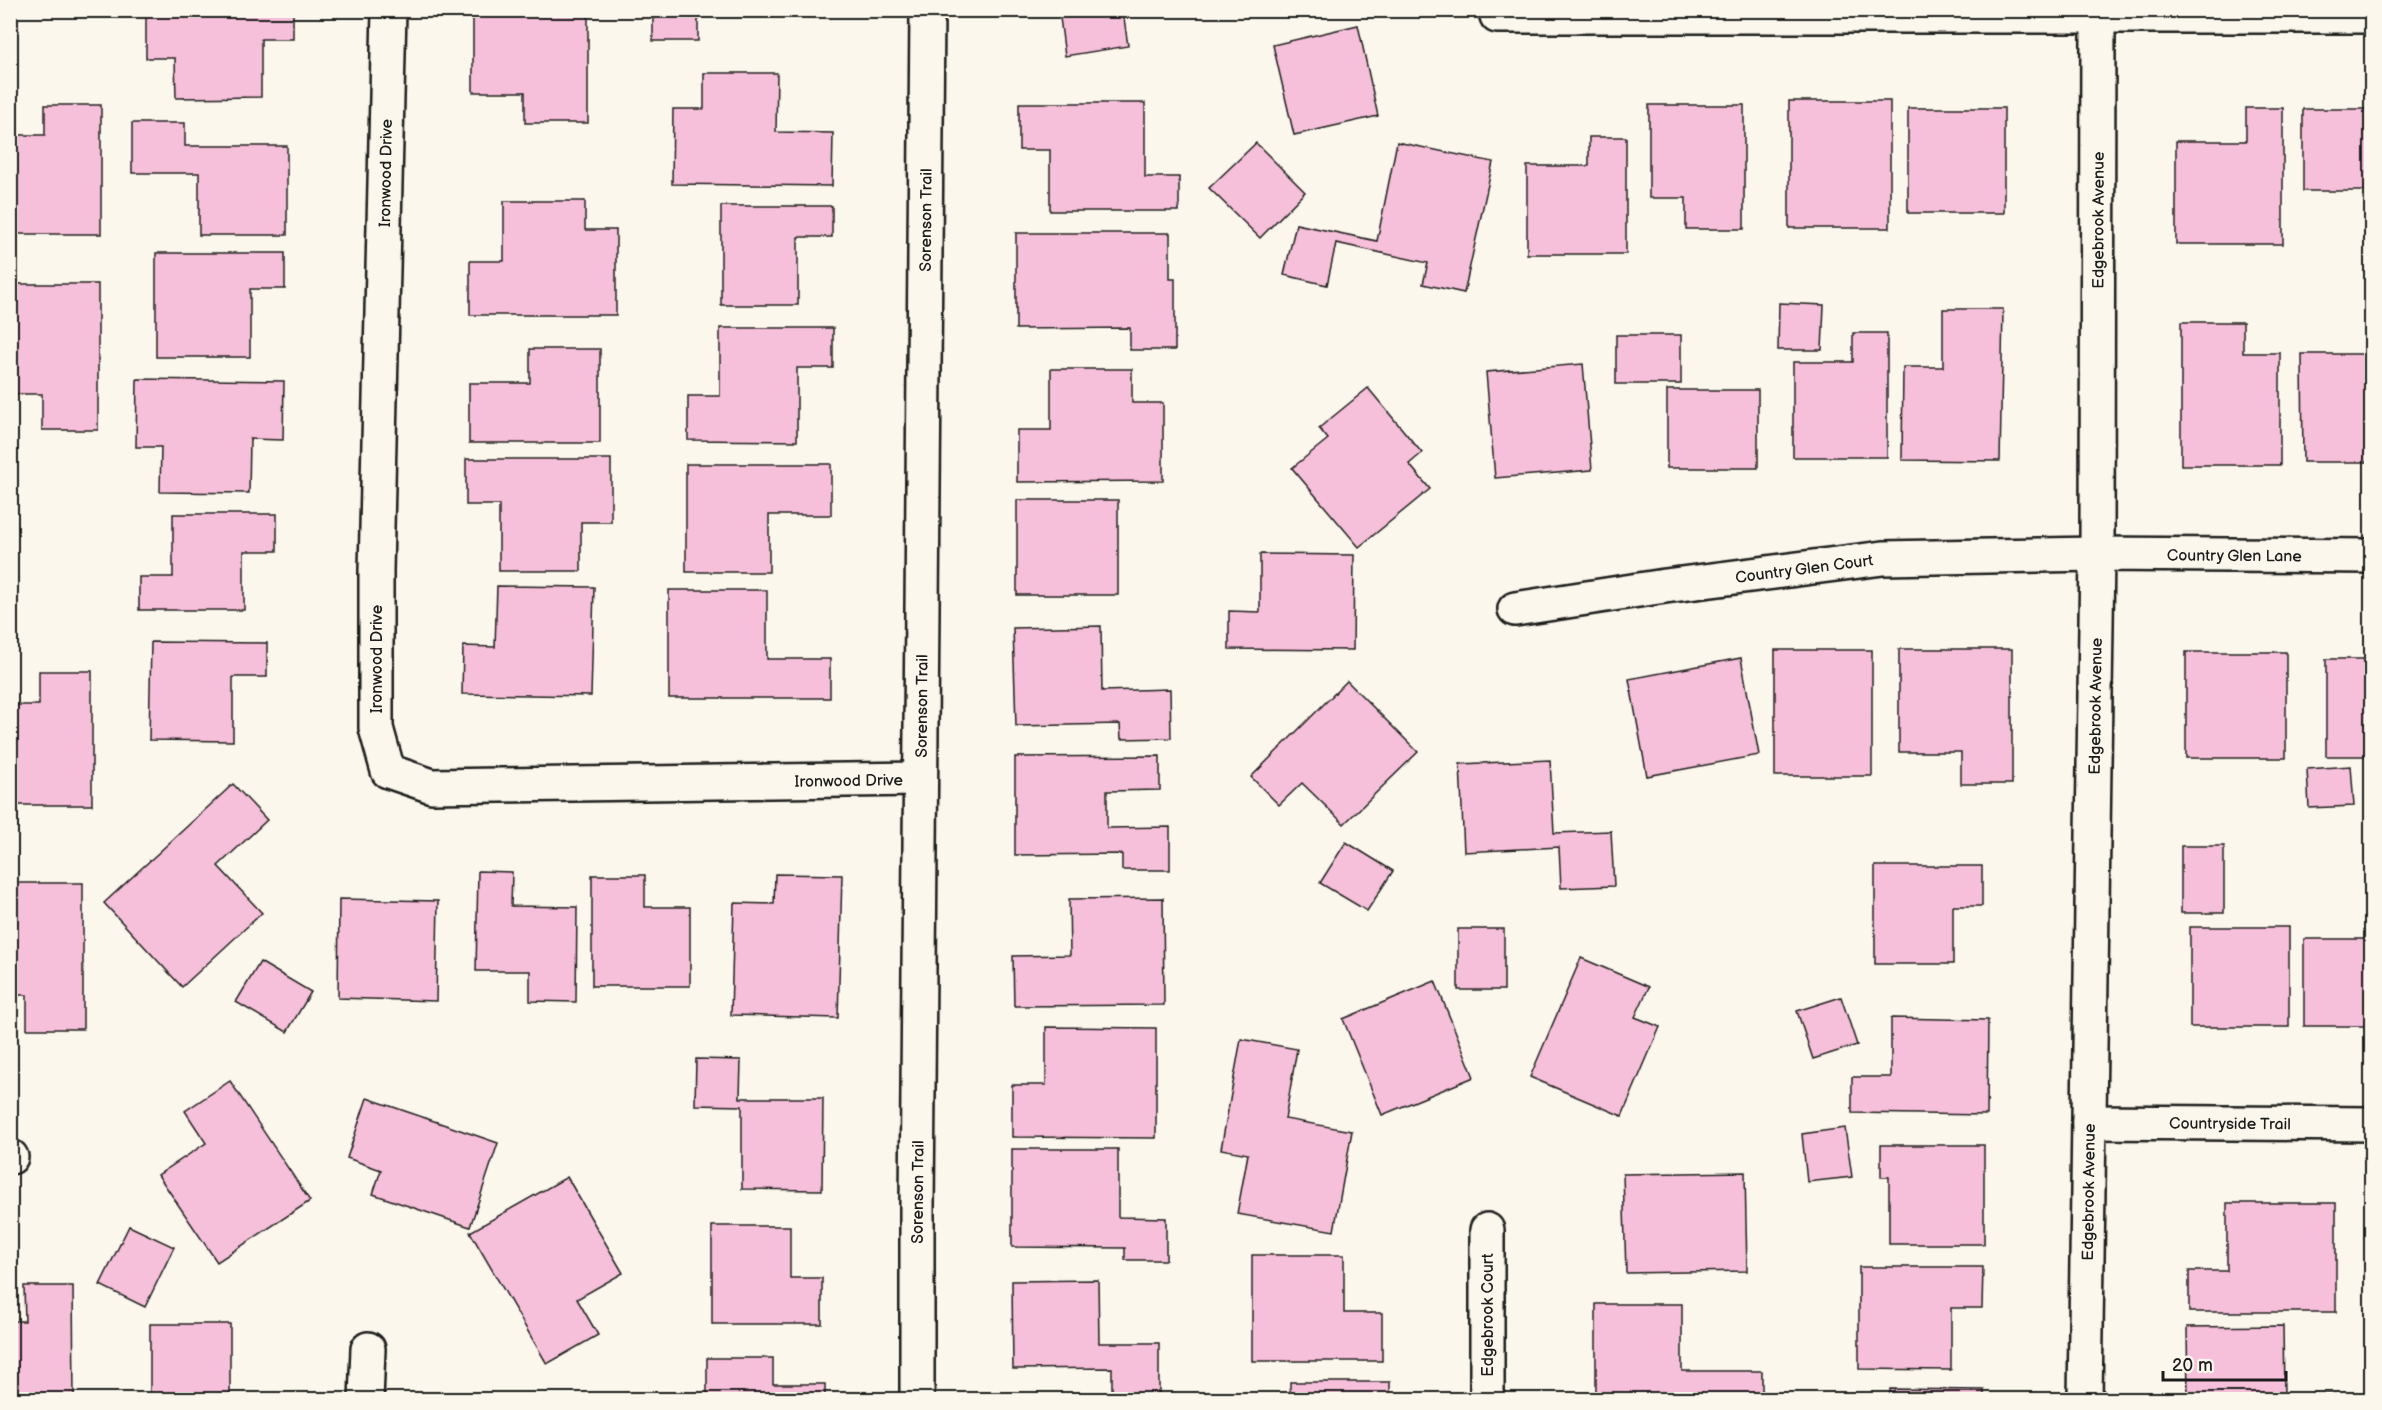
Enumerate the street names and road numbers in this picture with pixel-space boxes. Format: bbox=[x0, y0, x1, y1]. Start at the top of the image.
street label: Ironwood Drive bbox=[376, 118, 397, 227]
street label: Edgebrook Avenue bbox=[2089, 151, 2109, 289]
street label: Sorenson Trail bbox=[917, 168, 937, 272]
street label: Country Glen Lane bbox=[2167, 547, 2302, 566]
street label: Country Glen Court bbox=[1734, 551, 1874, 588]
street label: Ironwood Drive bbox=[368, 604, 387, 713]
street label: Edgebrook Avenue bbox=[2086, 637, 2107, 775]
street label: Sorenson Trail bbox=[913, 654, 933, 758]
street label: Ironwood Drive bbox=[794, 771, 904, 792]
street label: Countryside Trail bbox=[2169, 1115, 2291, 1134]
street label: Edgebrook Avenue bbox=[2079, 1123, 2100, 1261]
street label: Sorenson Trail bbox=[909, 1140, 929, 1244]
street label: Edgebrook Court bbox=[1479, 1253, 1498, 1377]

